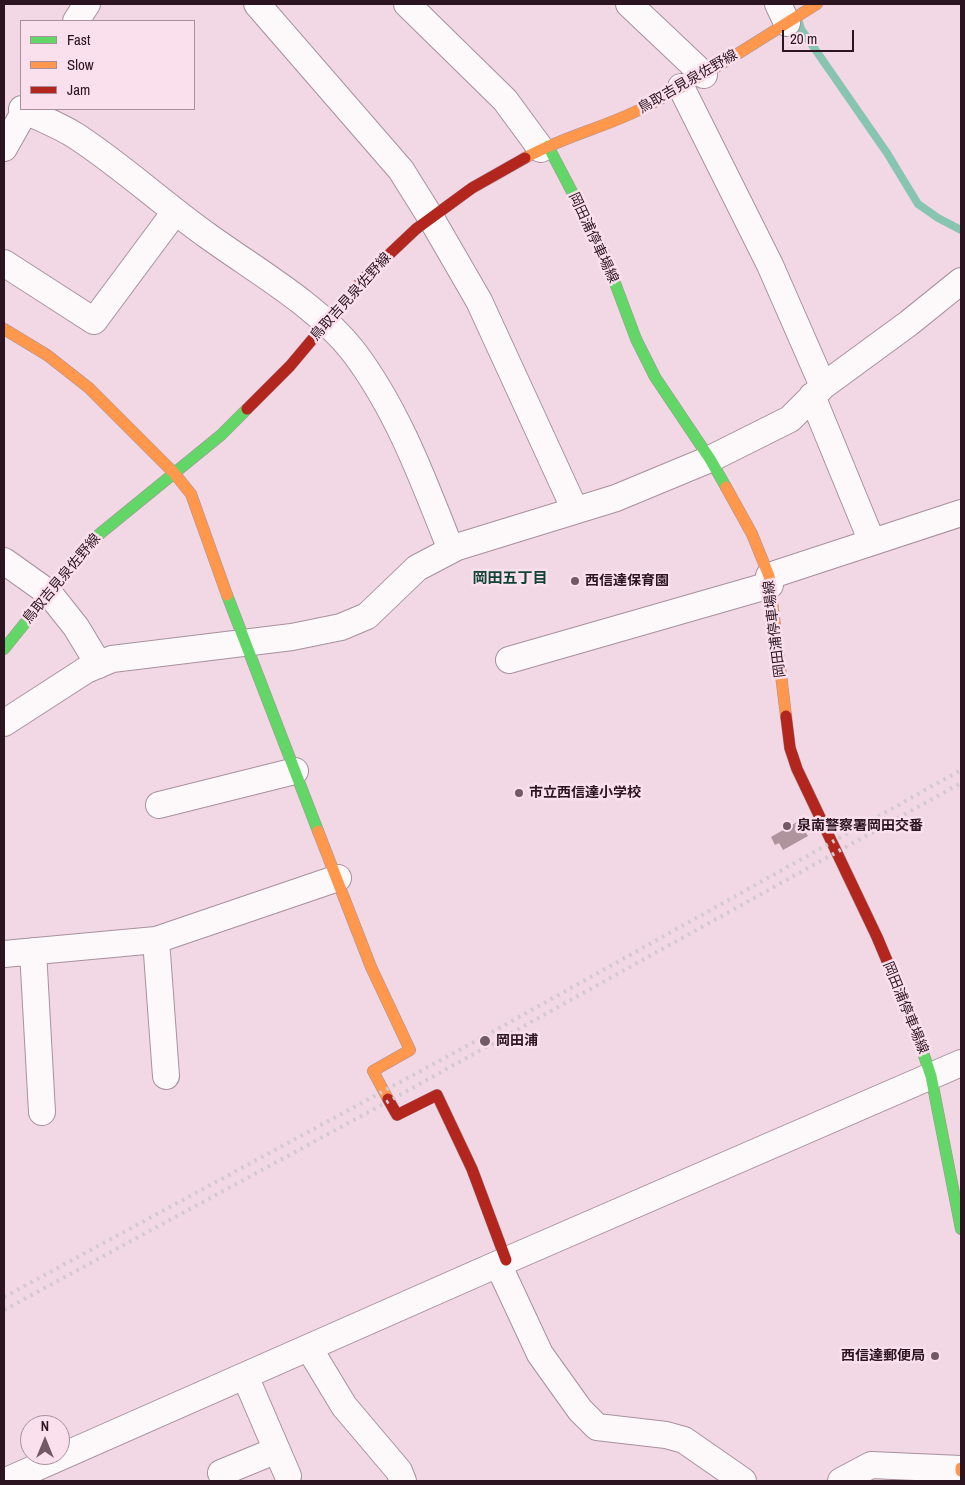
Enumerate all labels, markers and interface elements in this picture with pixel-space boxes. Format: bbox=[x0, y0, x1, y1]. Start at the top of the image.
legend bbox=[20, 20, 195, 110]
scale bar bbox=[785, 20, 858, 52]
text: 20 m bbox=[790, 28, 817, 49]
text: Fast bbox=[67, 29, 90, 50]
street label: 鳥取吉見泉佐野線 bbox=[635, 47, 741, 117]
text: Slow bbox=[67, 54, 94, 75]
text: Jam bbox=[67, 79, 90, 100]
street label: 岡田浦停車場線 bbox=[565, 190, 621, 286]
street label: 鳥取吉見泉佐野線 bbox=[307, 250, 395, 344]
street label: 鳥取吉見泉佐野線 bbox=[20, 531, 104, 627]
district label: 岡田五丁目 bbox=[473, 570, 547, 588]
place label: 西信達保育園 bbox=[585, 573, 669, 589]
marker: 西信達保育園 bbox=[569, 575, 581, 587]
street label: 岡田浦停車場線 bbox=[761, 579, 789, 679]
place label: 市立西信達小学校 bbox=[529, 785, 641, 801]
marker: 市立西信達小学校 bbox=[513, 787, 525, 799]
place label: 泉南警察署岡田交番 bbox=[797, 818, 923, 834]
marker: 泉南警察署岡田交番 bbox=[781, 820, 793, 832]
street label: 岡田浦停車場線 bbox=[879, 959, 931, 1057]
place label: 岡田浦 bbox=[496, 1033, 538, 1049]
marker: 岡田浦 bbox=[478, 1034, 492, 1048]
place label: 西信達郵便局 bbox=[841, 1348, 925, 1364]
marker: 西信達郵便局 bbox=[929, 1350, 941, 1362]
north arrow bbox=[20, 1415, 70, 1465]
text: N bbox=[41, 1417, 49, 1435]

